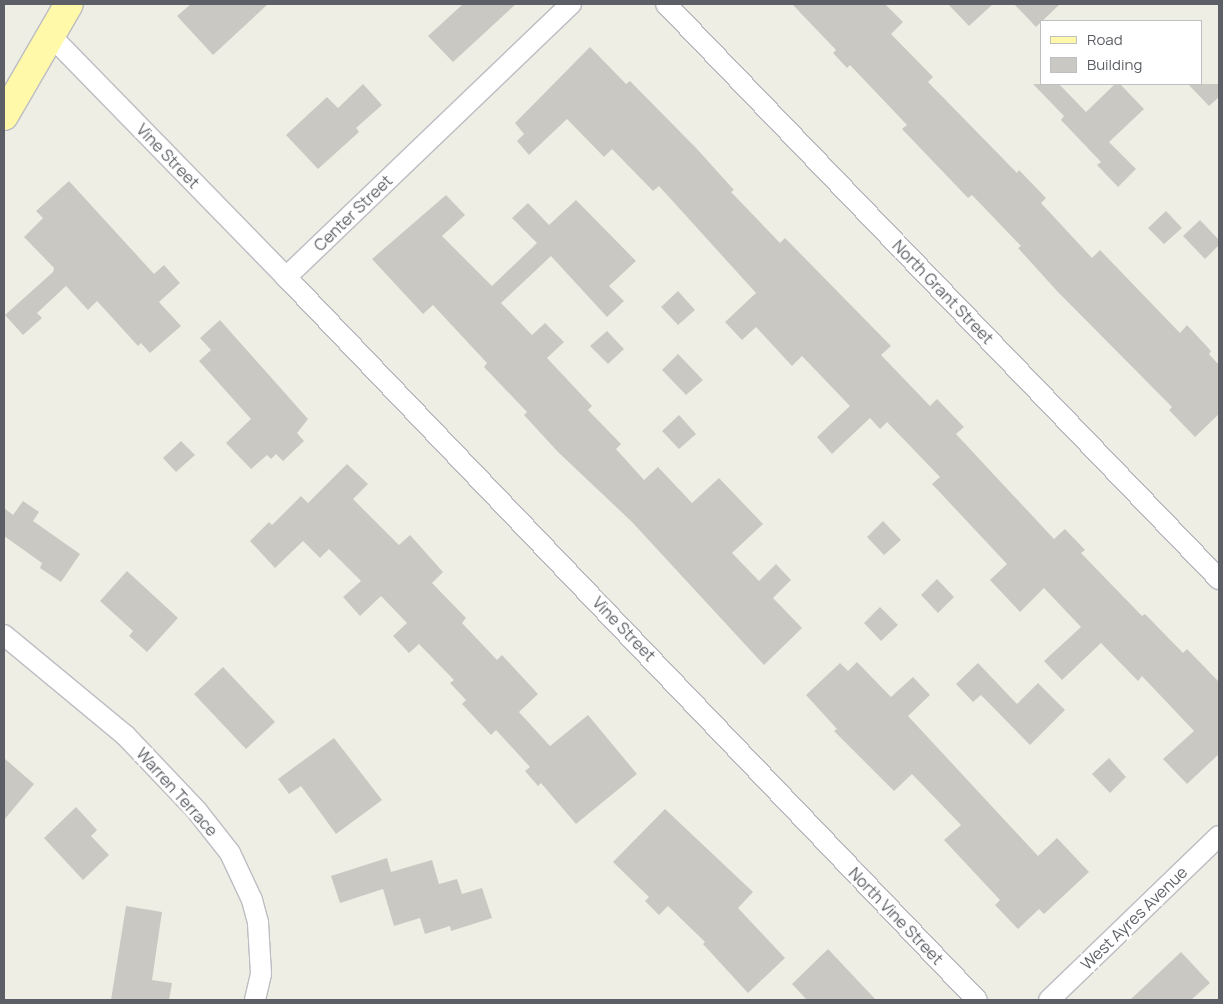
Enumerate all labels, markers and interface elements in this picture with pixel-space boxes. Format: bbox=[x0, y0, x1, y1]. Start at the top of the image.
legend bbox=[1040, 20, 1203, 85]
text: Road bbox=[1087, 29, 1123, 50]
text: Building bbox=[1087, 54, 1142, 75]
street label: Vine Street bbox=[133, 120, 203, 192]
street label: Center Street bbox=[310, 171, 396, 255]
street label: North Grant Street bbox=[889, 236, 997, 348]
street label: Vine Street bbox=[589, 593, 659, 665]
street label: Warren Terrace bbox=[132, 744, 222, 840]
street label: West Ayres Avenue bbox=[1077, 862, 1191, 974]
street label: North Vine Street bbox=[845, 864, 947, 968]

